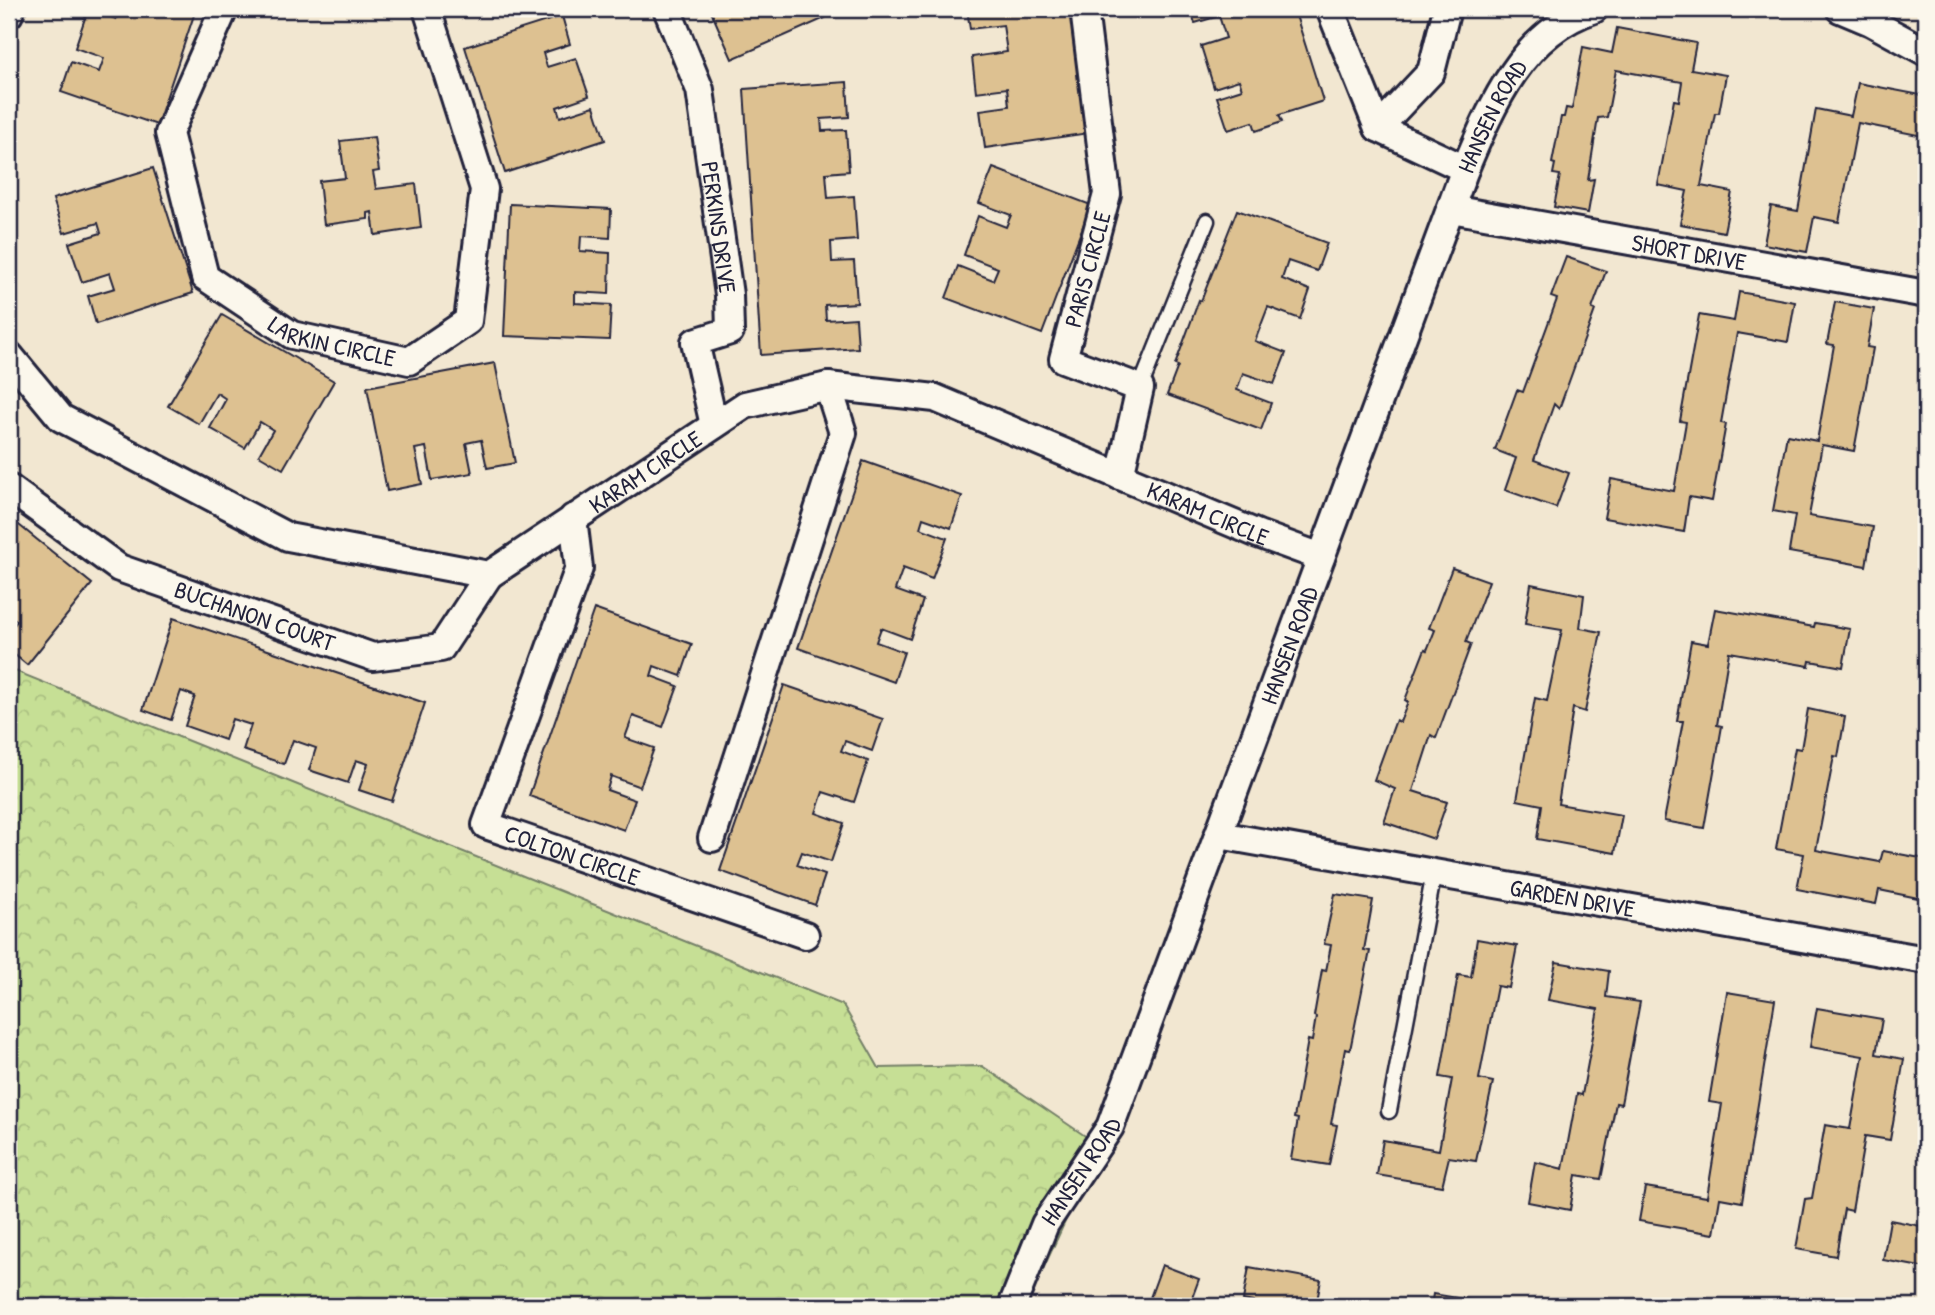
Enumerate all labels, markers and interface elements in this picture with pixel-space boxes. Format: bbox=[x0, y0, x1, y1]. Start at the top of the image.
street label: HANSEN ROAD bbox=[1449, 52, 1534, 177]
street label: PERKINS DRIVE bbox=[694, 159, 745, 295]
street label: PARIS CIRCLE bbox=[1056, 207, 1118, 330]
street label: SHORT DRIVE bbox=[1630, 226, 1749, 278]
street label: LARKIN CIRCLE bbox=[262, 308, 399, 374]
street label: KARAM CIRCLE bbox=[583, 422, 708, 520]
street label: KARAM CIRCLE bbox=[1142, 473, 1274, 553]
street label: BUCHANON COURT bbox=[170, 573, 340, 659]
street label: HANSEN ROAD bbox=[1252, 581, 1325, 708]
street label: COLTON CIRCLE bbox=[501, 817, 644, 893]
street label: GARDEN DRIVE bbox=[1507, 871, 1638, 924]
street label: HANSEN ROAD bbox=[1033, 1113, 1128, 1231]

